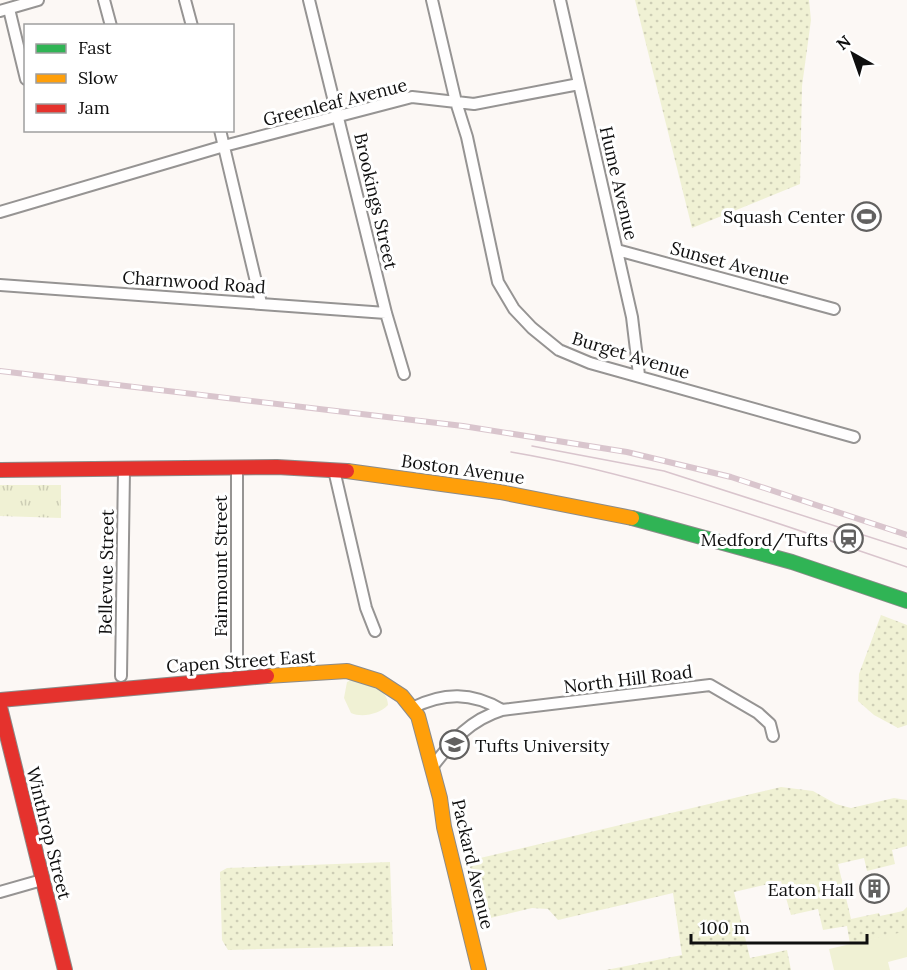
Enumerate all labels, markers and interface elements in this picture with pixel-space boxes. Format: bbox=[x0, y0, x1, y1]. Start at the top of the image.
legend bbox=[24, 24, 234, 132]
north arrow bbox=[823, 24, 883, 84]
text: N bbox=[832, 31, 855, 54]
text: Fast bbox=[78, 36, 112, 59]
text: Slow bbox=[78, 66, 118, 89]
street label: Greenleaf Avenue bbox=[261, 73, 410, 131]
text: Jam bbox=[77, 96, 110, 119]
street label: Hume Avenue bbox=[595, 124, 643, 242]
street label: Brookings Street bbox=[349, 130, 403, 272]
sports icon: Squash Center bbox=[850, 200, 882, 232]
place label: Squash Center bbox=[723, 205, 845, 228]
street label: Sunset Avenue bbox=[668, 236, 792, 290]
street label: Charnwood Road bbox=[122, 266, 267, 298]
street label: Burget Avenue bbox=[569, 326, 693, 384]
street label: Boston Avenue bbox=[400, 449, 526, 489]
street label: Fairmount Street bbox=[209, 495, 232, 637]
street label: Bellevue Street bbox=[93, 509, 119, 635]
station icon: Medford/Tufts bbox=[833, 523, 865, 555]
place label: Medford/Tufts bbox=[701, 528, 828, 551]
street label: Capen Street East bbox=[166, 644, 316, 678]
street label: North Hill Road bbox=[562, 660, 694, 698]
school or university icon: Tufts University bbox=[438, 729, 470, 761]
place label: Tufts University bbox=[475, 734, 610, 757]
street label: Winthrop Street bbox=[21, 764, 77, 902]
street label: Packard Avenue bbox=[447, 797, 499, 932]
building icon: Eaton Hall bbox=[859, 873, 891, 905]
place label: Eaton Hall bbox=[768, 878, 854, 901]
scale bar bbox=[691, 907, 866, 945]
text: 100 m bbox=[700, 916, 750, 939]

